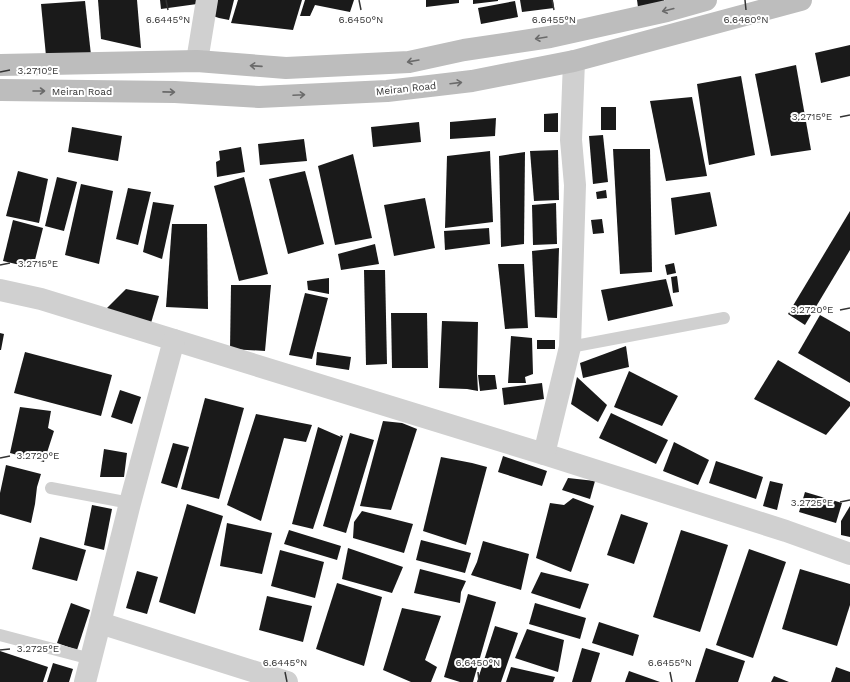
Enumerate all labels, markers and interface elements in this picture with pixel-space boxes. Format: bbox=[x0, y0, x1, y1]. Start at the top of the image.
one-way arrow bbox=[662, 7, 675, 14]
text: 6.6445°N bbox=[146, 14, 190, 25]
text: 6.6450°N bbox=[339, 14, 383, 25]
text: 6.6455°N bbox=[532, 14, 576, 25]
text: 6.6460°N bbox=[723, 14, 769, 25]
one-way arrow bbox=[535, 34, 548, 42]
one-way arrow bbox=[407, 57, 420, 65]
one-way arrow bbox=[250, 62, 263, 69]
text: 3.2710°E bbox=[18, 65, 58, 76]
one-way arrow bbox=[449, 79, 462, 87]
street label: Meiran Road bbox=[375, 80, 437, 97]
street label: Meiran Road bbox=[52, 86, 112, 97]
one-way arrow bbox=[32, 87, 45, 95]
one-way arrow bbox=[162, 88, 175, 96]
one-way arrow bbox=[292, 92, 305, 99]
text: 3.2715°E bbox=[792, 111, 832, 122]
text: 3.2715°E bbox=[18, 258, 58, 269]
text: 3.2720°E bbox=[791, 304, 833, 315]
text: 3.2720°E bbox=[17, 450, 59, 461]
text: 3.2725°E bbox=[791, 497, 833, 508]
text: 3.2725°E bbox=[17, 643, 59, 654]
text: 6.6445°N bbox=[263, 657, 307, 668]
text: 6.6450°N bbox=[456, 657, 500, 668]
text: 6.6455°N bbox=[648, 657, 692, 668]

